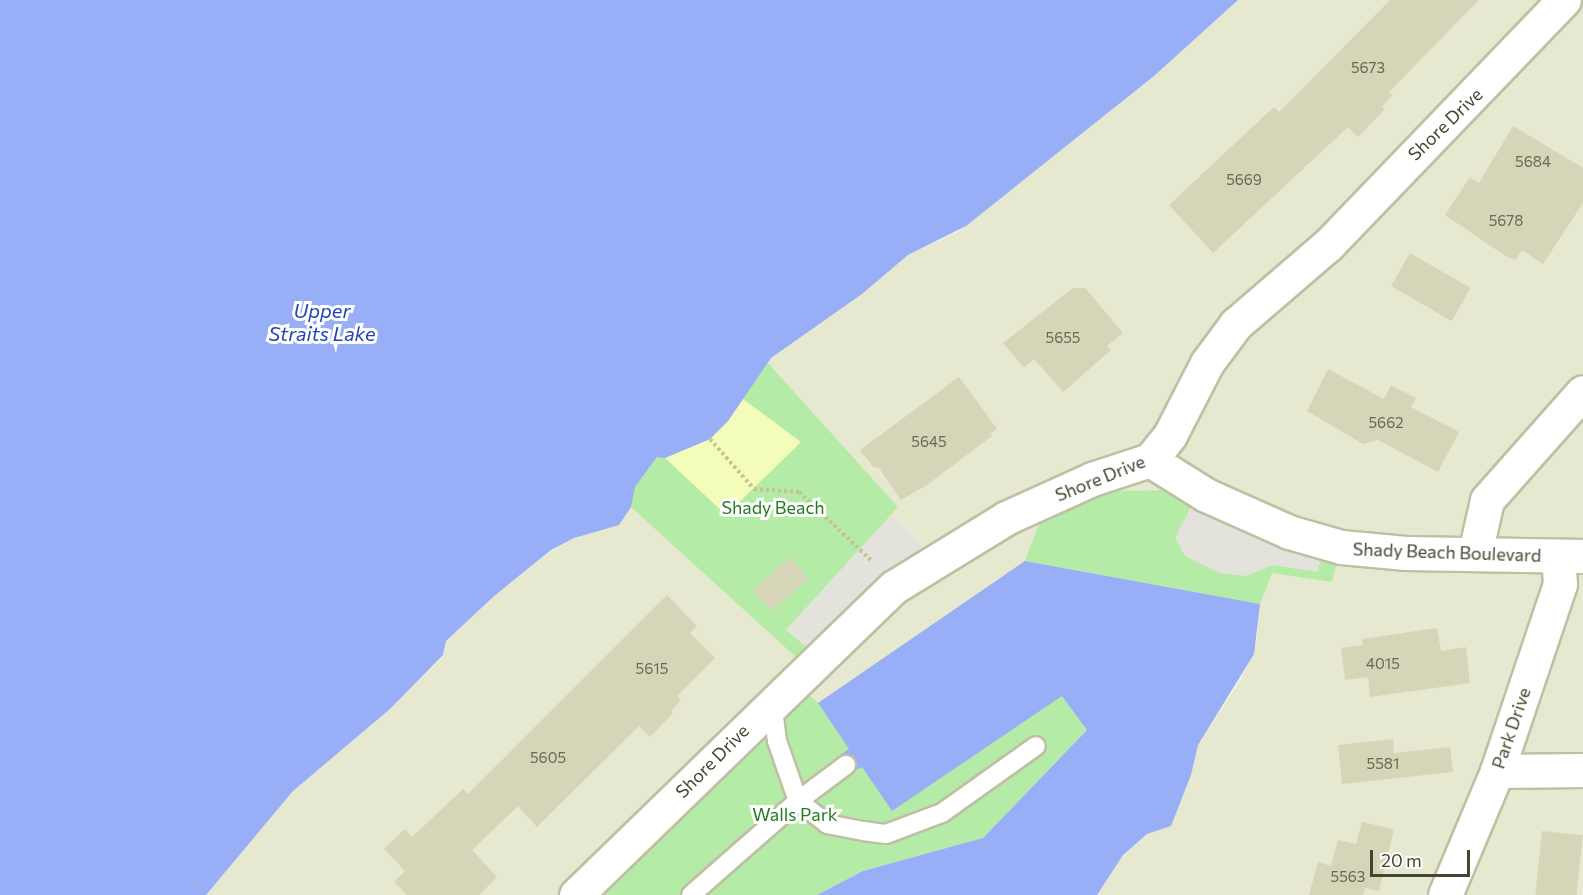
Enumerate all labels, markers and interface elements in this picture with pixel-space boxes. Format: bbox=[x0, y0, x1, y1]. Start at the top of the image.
house number: 5673 bbox=[1351, 59, 1385, 77]
street label: Shore Drive bbox=[1403, 83, 1487, 165]
house number: 5684 bbox=[1515, 153, 1551, 171]
house number: 5669 bbox=[1226, 171, 1262, 189]
house number: 5678 bbox=[1489, 212, 1523, 230]
water label: Upper Straits Lake bbox=[268, 298, 376, 345]
house number: 5655 bbox=[1046, 329, 1080, 347]
house number: 5662 bbox=[1368, 414, 1404, 432]
house number: 5645 bbox=[911, 433, 947, 451]
street label: Shore Drive bbox=[1052, 450, 1148, 506]
park label: Shady Beach bbox=[721, 496, 825, 518]
street label: Shady Beach Boulevard bbox=[1352, 538, 1542, 566]
house number: 4015 bbox=[1366, 655, 1400, 673]
house number: 5615 bbox=[636, 660, 668, 678]
street label: Park Drive bbox=[1487, 684, 1535, 772]
street label: Shore Drive bbox=[671, 720, 753, 802]
house number: 5605 bbox=[530, 749, 566, 767]
house number: 5581 bbox=[1367, 755, 1399, 773]
park label: Walls Park bbox=[752, 803, 838, 825]
scale bar bbox=[1373, 838, 1474, 876]
text: 20 m bbox=[1381, 849, 1422, 871]
house number: 5563 bbox=[1331, 868, 1365, 886]

